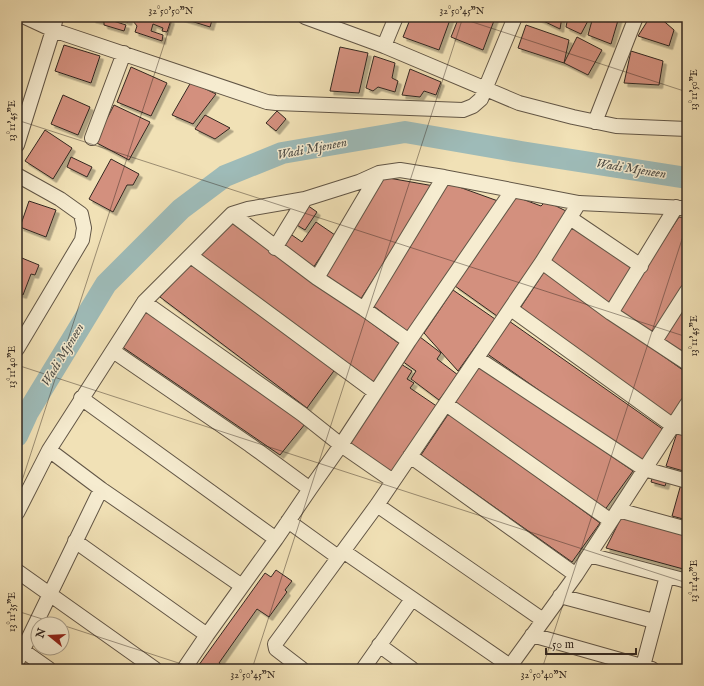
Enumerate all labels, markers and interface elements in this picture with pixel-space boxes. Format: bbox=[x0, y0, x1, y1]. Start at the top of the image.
text: 32°50'50"N bbox=[149, 5, 194, 18]
text: 32°50'45"N bbox=[440, 5, 485, 18]
text: 13°11'50"E bbox=[688, 69, 701, 111]
text: 13°11'45"E bbox=[6, 100, 19, 142]
water label: Wadi Mjeneen bbox=[276, 134, 348, 164]
water label: Wadi Mjeneen bbox=[595, 155, 667, 183]
text: 13°11'45"E bbox=[688, 315, 701, 357]
water label: Wadi Mjeneen bbox=[37, 320, 89, 390]
text: 13°11'40"E bbox=[6, 346, 19, 388]
text: 13°11'40"E bbox=[688, 560, 701, 602]
text: 13°11'35"E bbox=[6, 592, 19, 632]
north arrow bbox=[30, 616, 70, 656]
text: N bbox=[33, 626, 50, 641]
scale bar bbox=[546, 630, 636, 656]
text: 50 m bbox=[552, 637, 574, 652]
text: 32°50'45"N bbox=[231, 669, 276, 682]
text: 32°50'40"N bbox=[521, 669, 567, 682]

